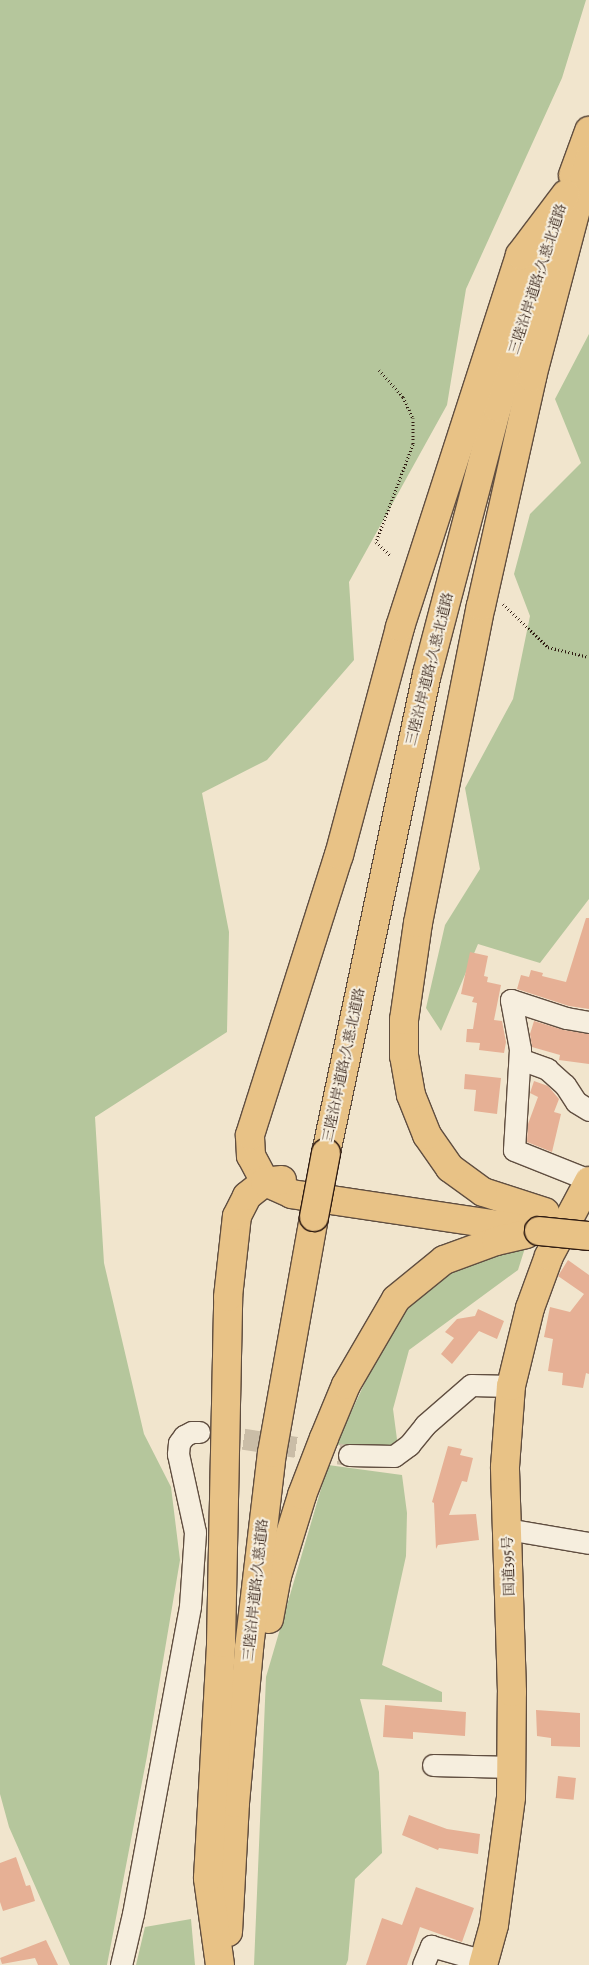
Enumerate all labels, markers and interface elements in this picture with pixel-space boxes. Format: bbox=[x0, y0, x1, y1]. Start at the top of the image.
street label: 三陸沿岸道路;久慈北道路 bbox=[506, 202, 570, 356]
street label: 三陸沿岸道路;久慈北道路 bbox=[403, 591, 457, 747]
street label: 三陸沿岸道路;久慈北道路 bbox=[319, 986, 369, 1144]
street label: 三陸沿岸道路;久慈道路 bbox=[240, 1518, 272, 1662]
street label: 国道395号 bbox=[500, 1536, 518, 1596]

